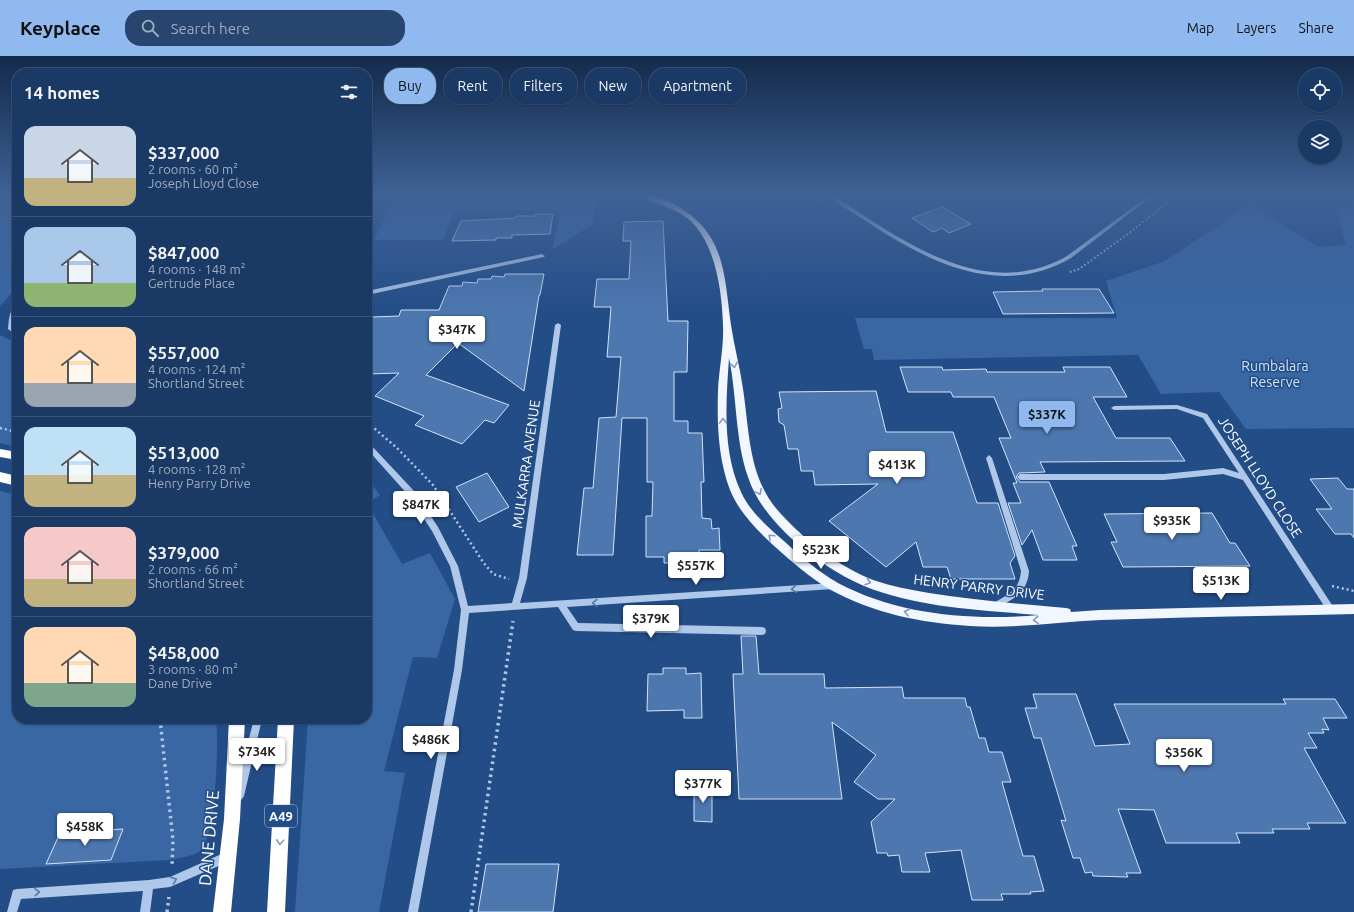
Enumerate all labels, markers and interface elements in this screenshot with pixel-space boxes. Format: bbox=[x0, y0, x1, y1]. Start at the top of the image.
search box bbox=[125, 10, 405, 46]
text: Keyplace bbox=[20, 17, 101, 39]
icon: search bbox=[139, 17, 161, 39]
text: Search here bbox=[171, 20, 250, 37]
text: Map bbox=[1187, 20, 1214, 36]
text: Layers bbox=[1236, 20, 1276, 36]
text: Share bbox=[1298, 20, 1334, 36]
chip: Buy bbox=[384, 68, 436, 104]
chip: Rent bbox=[444, 68, 502, 104]
chip: Filters bbox=[510, 68, 577, 104]
chip: New bbox=[585, 68, 641, 104]
chip: Apartment bbox=[649, 68, 746, 104]
map controls bbox=[1298, 68, 1342, 164]
button: locate bbox=[1298, 68, 1342, 112]
icon: filters bbox=[338, 81, 360, 103]
text: 14 homes bbox=[24, 83, 100, 102]
button: layers bbox=[1298, 120, 1342, 164]
icon: home bbox=[56, 142, 104, 190]
text: $337,000 bbox=[148, 143, 219, 162]
text: 2 rooms · 60 m² bbox=[148, 162, 238, 176]
text: Joseph Lloyd Close bbox=[148, 176, 259, 190]
icon: home bbox=[56, 243, 104, 291]
text: $847,000 bbox=[148, 243, 219, 262]
text: 4 rooms · 148 m² bbox=[148, 262, 245, 276]
text: Gertrude Place bbox=[148, 276, 235, 290]
pin: $347K bbox=[429, 316, 485, 350]
text: $347K bbox=[438, 322, 476, 336]
icon: home bbox=[56, 343, 104, 391]
text: $557,000 bbox=[148, 343, 219, 362]
park label: Rumbalara Reserve bbox=[1241, 358, 1309, 390]
text: 4 rooms · 124 m² bbox=[148, 362, 245, 376]
one-way arrow bbox=[730, 362, 738, 368]
text: Shortland Street bbox=[148, 376, 244, 390]
street label: MULKARRA AVENUE bbox=[509, 399, 543, 529]
pin: $337K bbox=[1019, 401, 1075, 435]
text: $337K bbox=[1028, 407, 1066, 421]
street label: JOSEPH LLOYD CLOSE bbox=[1215, 414, 1305, 541]
one-way arrow bbox=[719, 418, 727, 424]
icon: home bbox=[56, 443, 104, 491]
text: $513,000 bbox=[148, 443, 219, 462]
pin: $413K bbox=[869, 451, 925, 485]
text: $413K bbox=[878, 457, 916, 471]
text: 4 rooms · 128 m² bbox=[148, 462, 245, 476]
text: Henry Parry Drive bbox=[148, 476, 251, 490]
one-way arrow bbox=[754, 487, 762, 495]
pin: $847K bbox=[393, 491, 449, 525]
text: $847K bbox=[402, 497, 440, 511]
pin: $935K bbox=[1144, 507, 1200, 541]
text: $935K bbox=[1153, 513, 1191, 527]
one-way arrow bbox=[768, 534, 776, 541]
pin: $523K bbox=[793, 536, 849, 570]
text: $523K bbox=[802, 542, 840, 556]
icon: home bbox=[56, 543, 104, 591]
text: $379,000 bbox=[148, 543, 219, 562]
pin: $557K bbox=[668, 552, 724, 586]
text: $557K bbox=[677, 558, 715, 572]
text: 2 rooms · 66 m² bbox=[148, 562, 238, 576]
pin: $513K bbox=[1193, 567, 1249, 601]
street label: HENRY PARRY DRIVE bbox=[913, 571, 1046, 603]
text: $513K bbox=[1202, 573, 1240, 587]
text: Shortland Street bbox=[148, 576, 244, 590]
one-way arrow bbox=[864, 577, 871, 586]
one-way arrow bbox=[791, 584, 798, 593]
one-way arrow bbox=[592, 598, 598, 607]
pin: $379K bbox=[623, 605, 679, 639]
one-way arrow bbox=[904, 608, 911, 617]
text: $379K bbox=[632, 611, 670, 625]
one-way arrow bbox=[1033, 616, 1039, 625]
icon: home bbox=[56, 643, 104, 691]
text: $458,000 bbox=[148, 643, 219, 662]
text: 3 rooms · 80 m² bbox=[148, 662, 238, 676]
text: Dane Drive bbox=[148, 676, 212, 690]
pin: $486K bbox=[403, 726, 459, 760]
text: $486K bbox=[412, 732, 450, 746]
pin: $734K bbox=[229, 738, 285, 772]
pin: $356K bbox=[1156, 739, 1212, 773]
text: $734K bbox=[238, 744, 276, 758]
text: $356K bbox=[1165, 745, 1203, 759]
pin: $377K bbox=[675, 770, 731, 804]
text: $377K bbox=[684, 776, 722, 790]
street label: DANE DRIVE bbox=[195, 789, 222, 886]
road number: A49 bbox=[265, 805, 297, 827]
pin: $458K bbox=[57, 813, 113, 847]
text: $458K bbox=[66, 819, 104, 833]
one-way arrow bbox=[276, 839, 284, 845]
one-way arrow bbox=[171, 877, 178, 885]
one-way arrow bbox=[34, 888, 40, 897]

